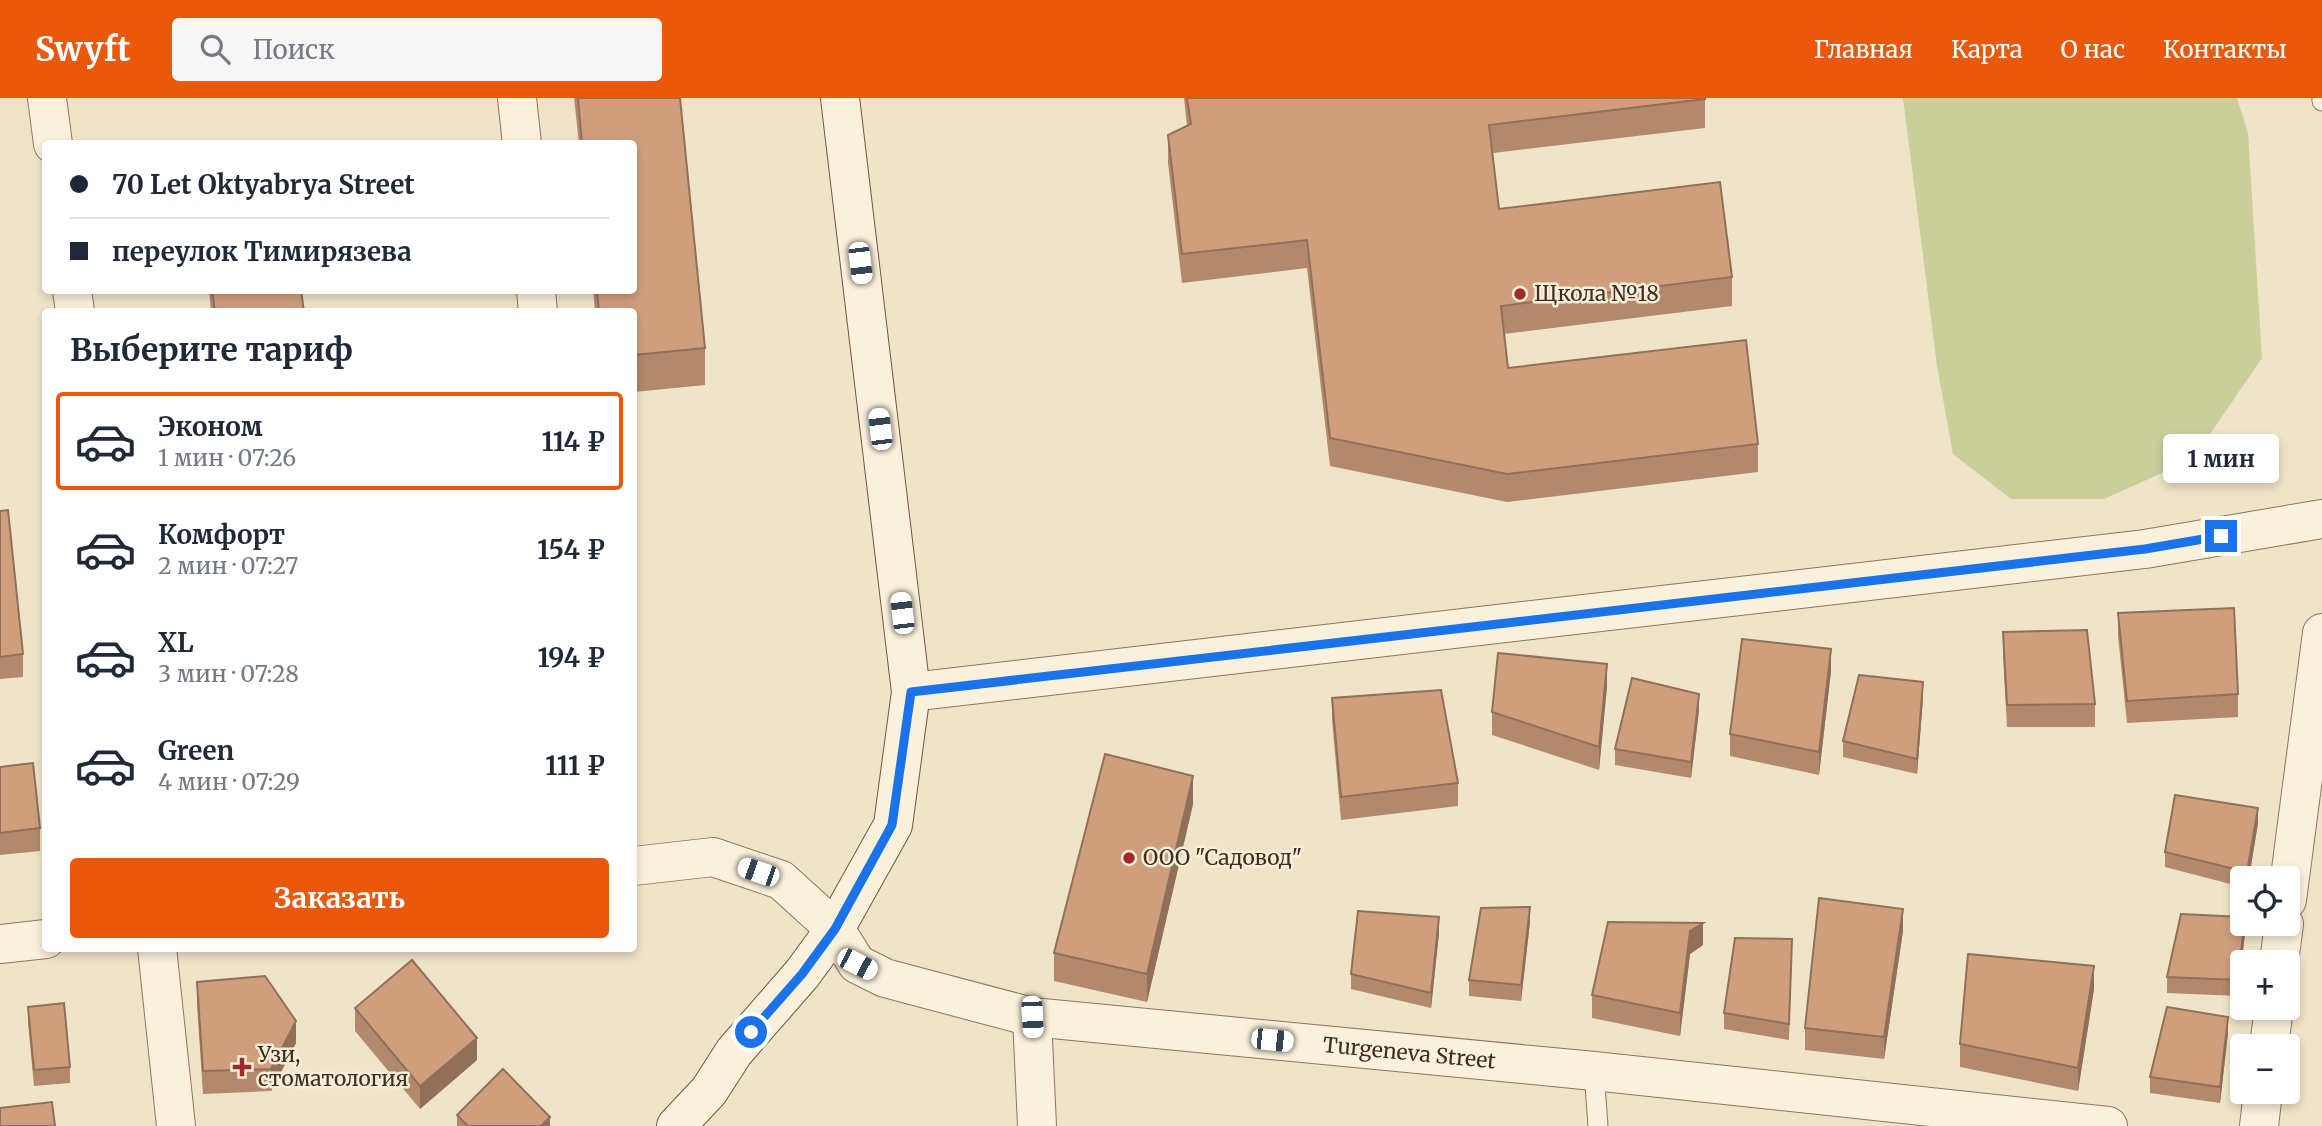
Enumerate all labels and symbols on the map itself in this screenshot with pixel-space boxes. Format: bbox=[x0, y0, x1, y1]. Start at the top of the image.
car bbox=[848, 241, 873, 285]
place label: Щкола №18 bbox=[1534, 280, 1659, 307]
marker: Щкола №18 bbox=[1512, 286, 1528, 302]
car bbox=[868, 407, 893, 451]
callout: 1 мин bbox=[2163, 434, 2279, 484]
route end bbox=[2205, 520, 2237, 552]
car bbox=[890, 591, 915, 635]
place label: ООО "Садовод" bbox=[1143, 844, 1302, 871]
marker: ООО "Садовод" bbox=[1121, 850, 1137, 866]
car bbox=[735, 855, 782, 889]
car bbox=[834, 945, 881, 983]
car bbox=[1021, 995, 1044, 1039]
route start bbox=[735, 1016, 767, 1048]
car bbox=[1251, 1027, 1294, 1053]
street label: Turgeneva Street bbox=[1322, 1031, 1497, 1074]
place label: Узи, стоматология bbox=[257, 1041, 408, 1092]
marker: Узи, стоматология bbox=[232, 1057, 252, 1077]

